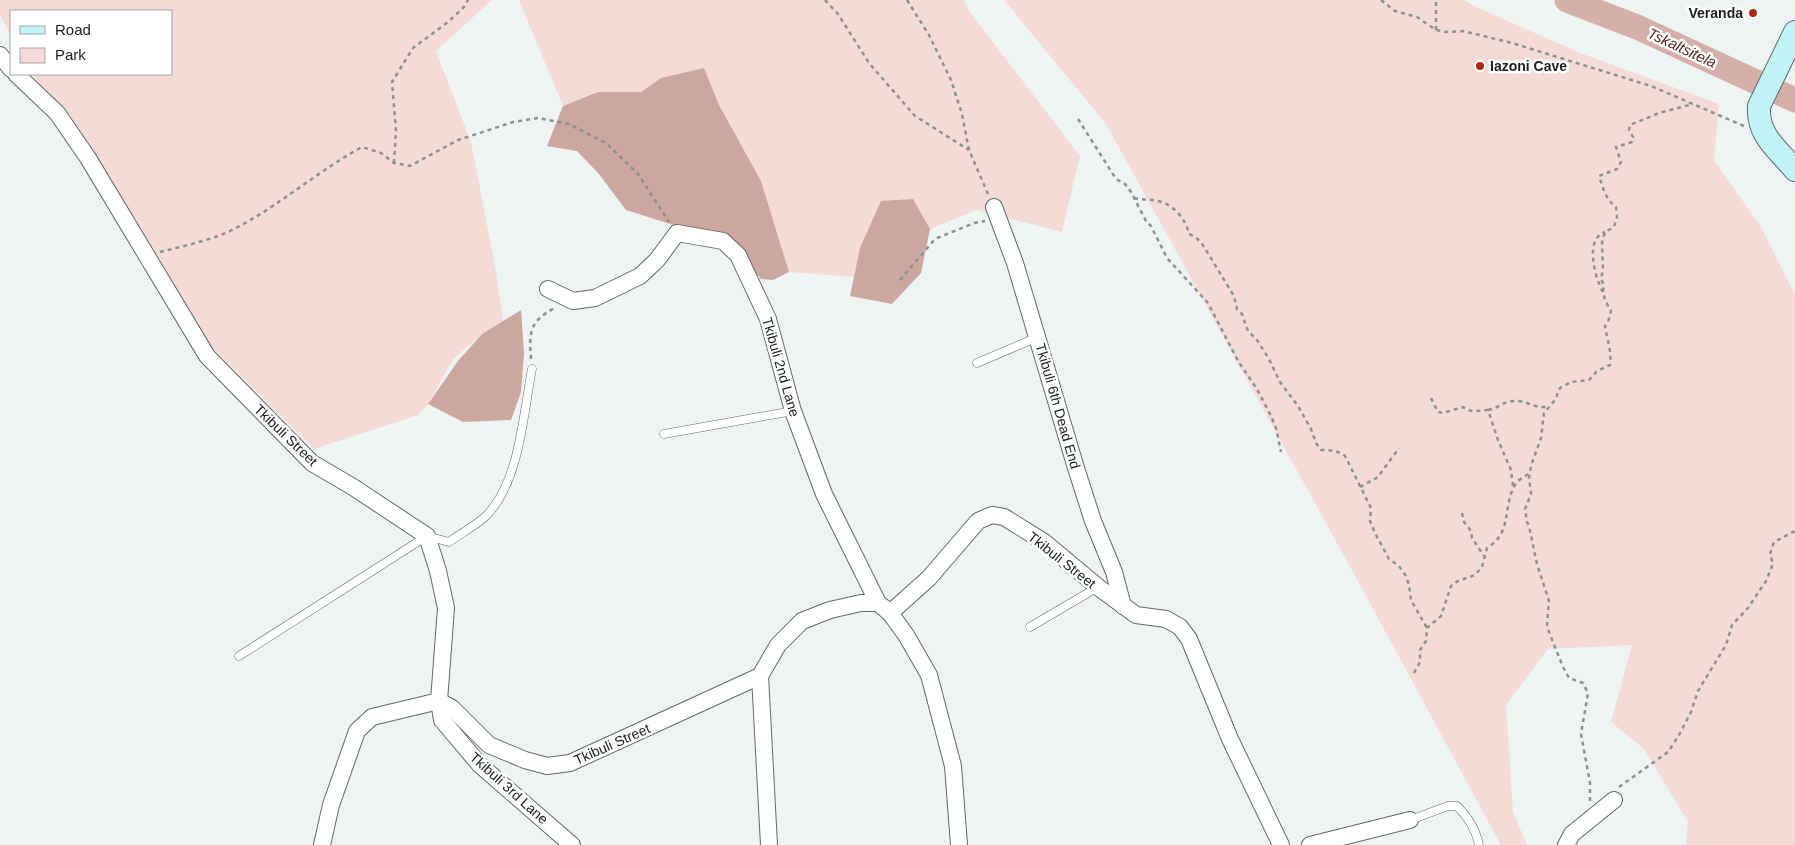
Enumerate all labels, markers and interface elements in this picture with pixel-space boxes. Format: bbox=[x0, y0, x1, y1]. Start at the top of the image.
place label: Veranda bbox=[1689, 5, 1743, 21]
marker: Veranda bbox=[1747, 7, 1759, 19]
legend bbox=[10, 10, 172, 75]
text: Road bbox=[55, 21, 91, 38]
water label: Tskaltsitela bbox=[1645, 24, 1719, 71]
text: Park bbox=[55, 46, 86, 63]
place label: Iazoni Cave bbox=[1490, 58, 1567, 74]
marker: Iazoni Cave bbox=[1474, 60, 1486, 72]
street label: Tkibuli 2nd Lane bbox=[759, 315, 803, 419]
street label: Tkibuli 6th Dead End bbox=[1032, 341, 1084, 471]
street label: Tkibuli Street bbox=[251, 401, 321, 469]
street label: Tkibuli Street bbox=[1025, 529, 1099, 592]
street label: Tkibuli Street bbox=[571, 720, 653, 768]
street label: Tkibuli 3rd Lane bbox=[467, 749, 552, 827]

